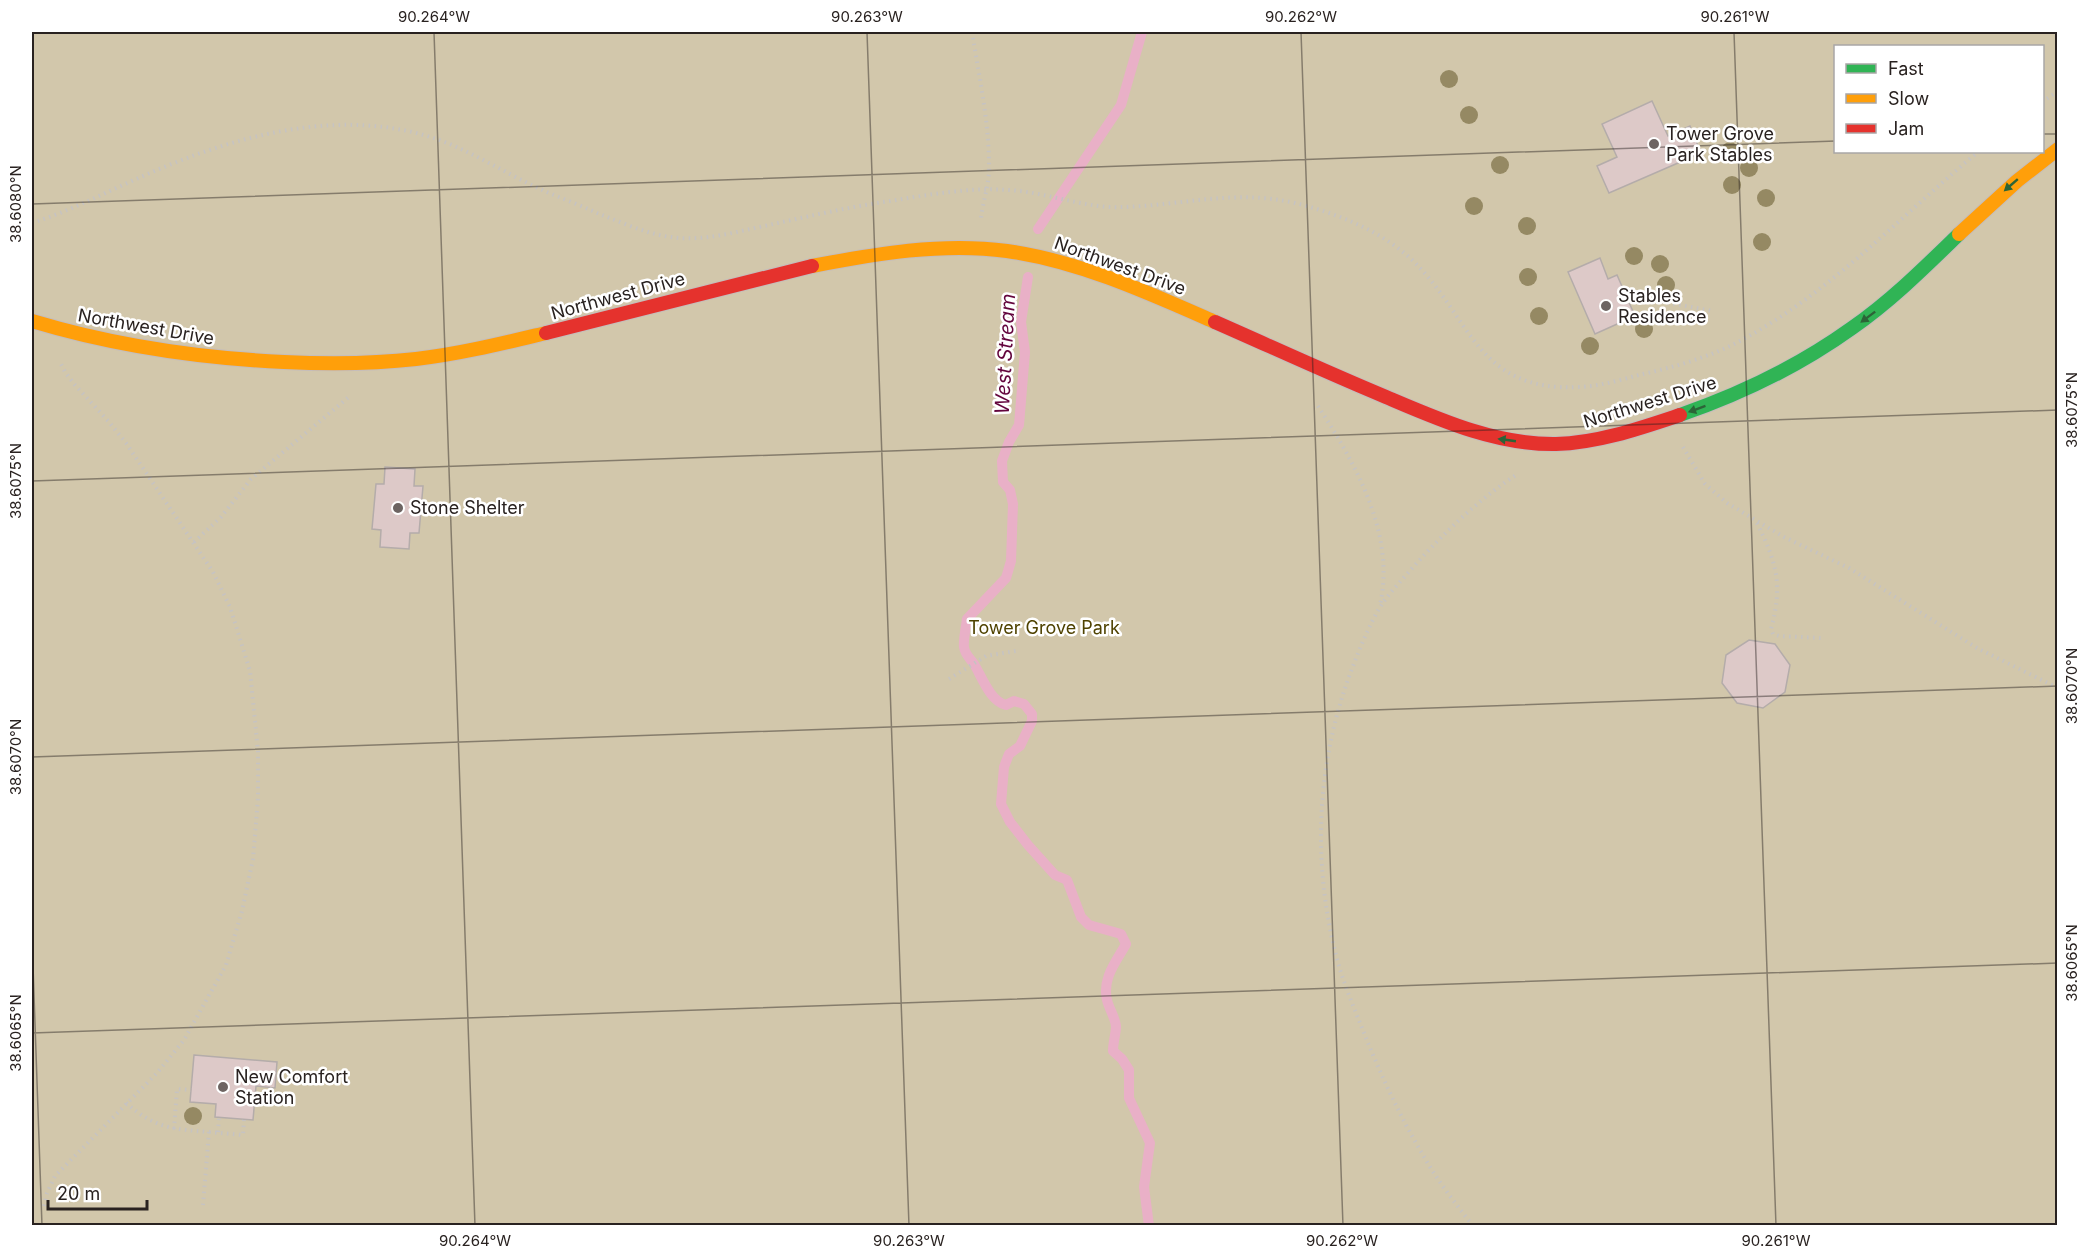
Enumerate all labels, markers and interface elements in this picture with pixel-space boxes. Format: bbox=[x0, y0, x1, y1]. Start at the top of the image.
text: 90.264°W bbox=[398, 7, 470, 26]
text: 90.263°W bbox=[831, 7, 903, 26]
text: 90.262°W bbox=[1265, 7, 1337, 26]
text: 90.261°W bbox=[1701, 7, 1770, 26]
legend bbox=[1834, 45, 2044, 153]
text: Fast bbox=[1888, 58, 1924, 79]
text: Slow bbox=[1888, 88, 1929, 109]
text: Jam bbox=[1888, 118, 1924, 139]
place label: Tower Grove Park Stables bbox=[1666, 123, 1774, 165]
marker: Tower Grove Park Stables bbox=[1647, 137, 1661, 151]
text: 38.6080°N bbox=[6, 165, 25, 243]
one-way arrow bbox=[2003, 178, 2019, 191]
street label: Northwest Drive bbox=[1052, 232, 1189, 299]
street label: Northwest Drive bbox=[549, 268, 687, 324]
place label: Stables Residence bbox=[1618, 285, 1707, 327]
water label: West Stream bbox=[990, 293, 1020, 415]
marker: Stables Residence bbox=[1599, 299, 1613, 313]
street label: Northwest Drive bbox=[76, 304, 216, 349]
one-way arrow bbox=[1860, 310, 1876, 323]
street label: Northwest Drive bbox=[1581, 371, 1719, 432]
text: 38.6075°N bbox=[2062, 372, 2081, 448]
one-way arrow bbox=[1688, 404, 1706, 414]
one-way arrow bbox=[1498, 435, 1517, 445]
text: 38.6075°N bbox=[6, 443, 25, 519]
place label: Stone Shelter bbox=[410, 497, 525, 518]
marker: Stone Shelter bbox=[391, 501, 405, 515]
park label: Tower Grove Park bbox=[968, 617, 1120, 638]
text: 38.6070°N bbox=[2062, 648, 2081, 724]
text: 38.6070°N bbox=[6, 719, 25, 795]
text: 38.6065°N bbox=[2062, 924, 2081, 1002]
text: 38.6065°N bbox=[6, 994, 25, 1072]
place label: New Comfort Station bbox=[235, 1066, 348, 1108]
marker: New Comfort Station bbox=[216, 1080, 230, 1094]
scale bar bbox=[48, 1173, 147, 1211]
text: 20 m bbox=[57, 1183, 100, 1204]
text: 90.264°W bbox=[439, 1231, 511, 1250]
text: 90.263°W bbox=[873, 1231, 945, 1250]
text: 90.262°W bbox=[1306, 1231, 1378, 1250]
text: 90.261°W bbox=[1742, 1231, 1811, 1250]

